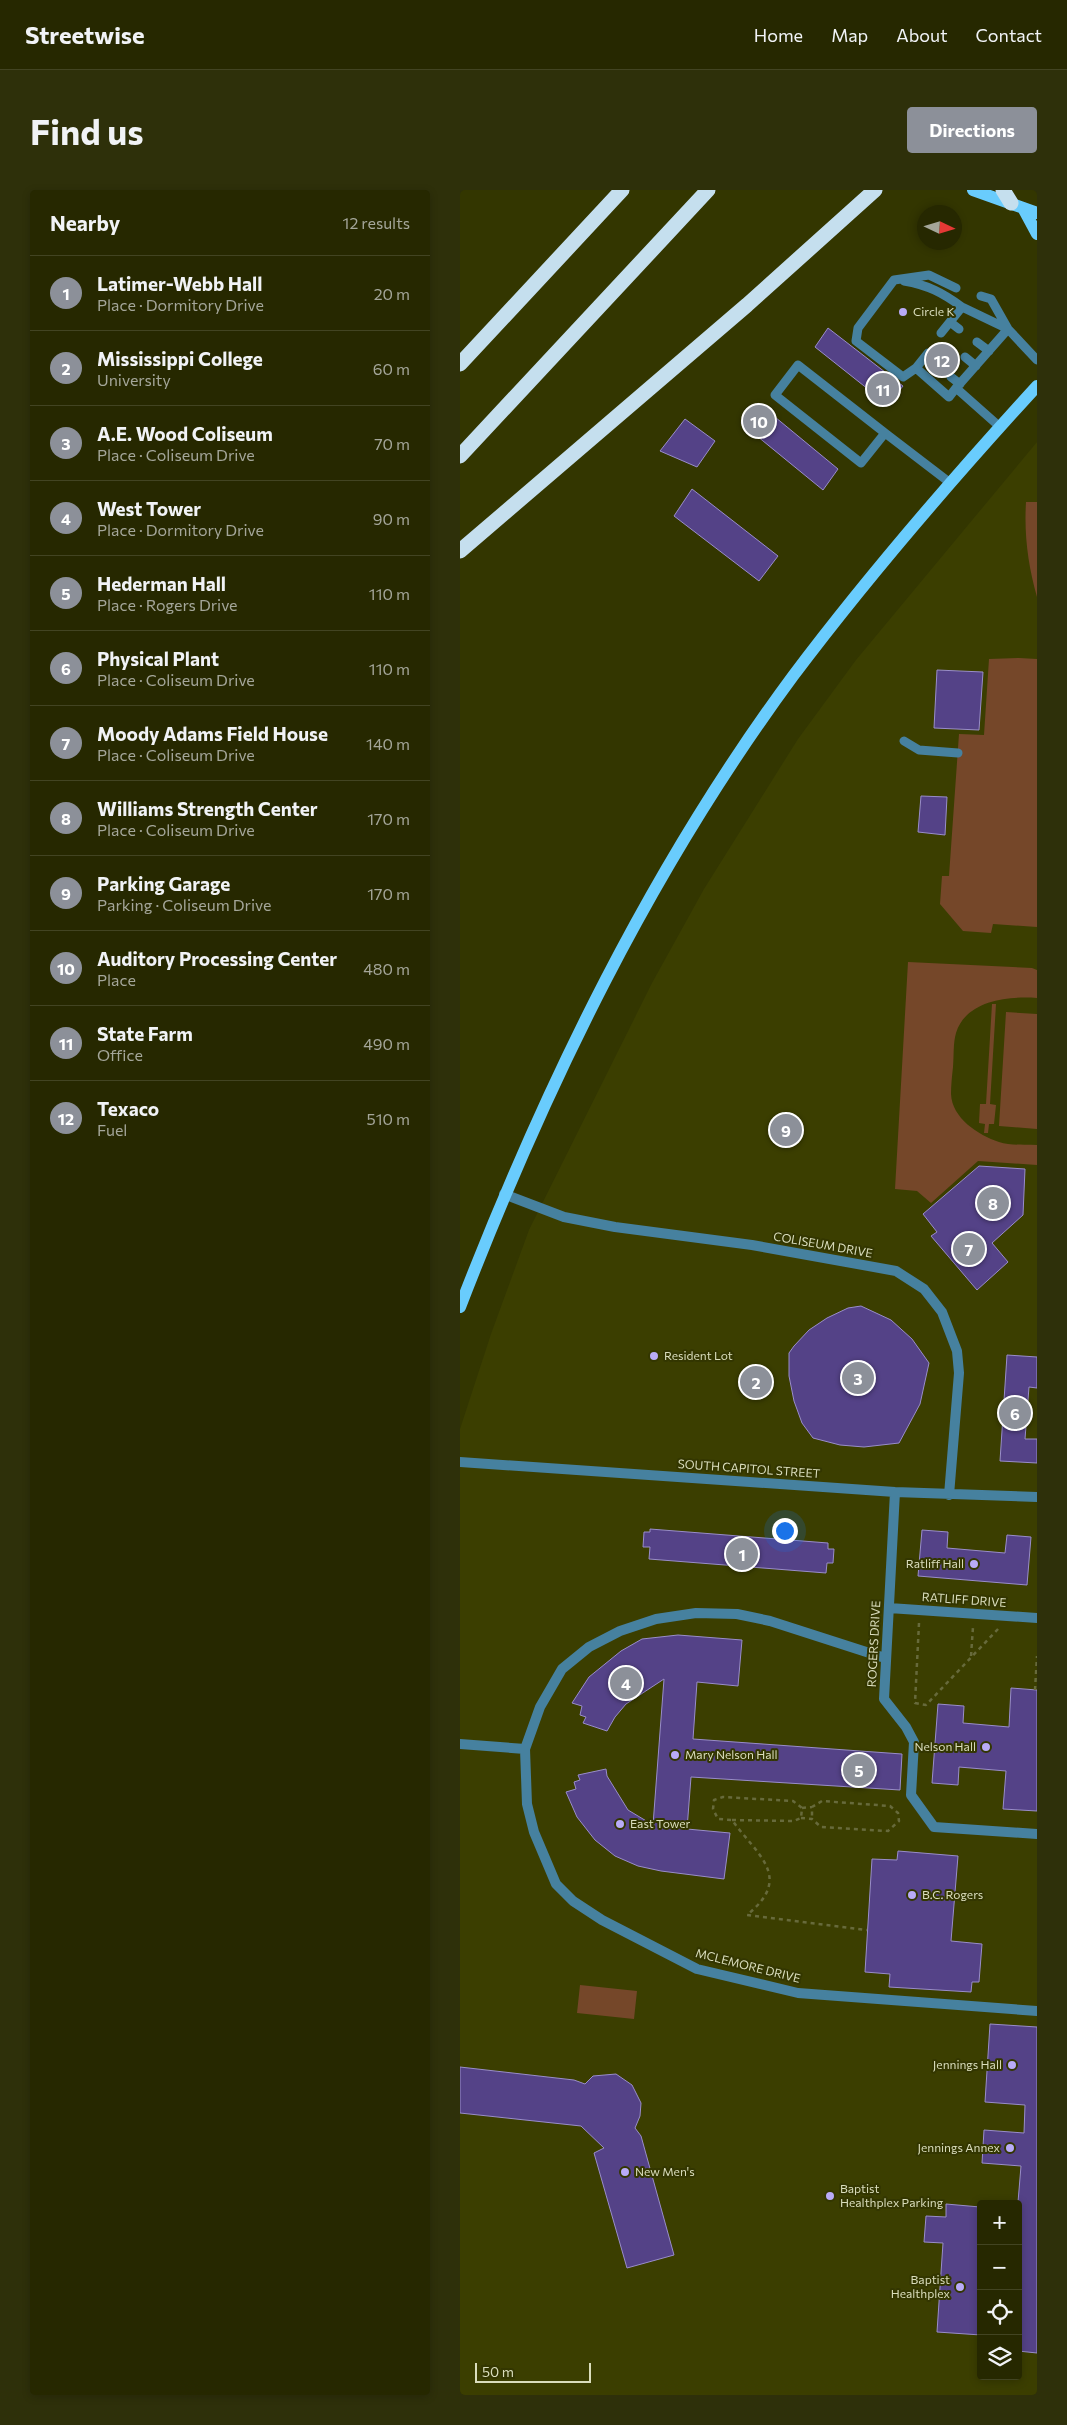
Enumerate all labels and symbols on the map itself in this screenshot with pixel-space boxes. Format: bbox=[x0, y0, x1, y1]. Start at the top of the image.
north arrow bbox=[917, 205, 962, 250]
place label: Circle K bbox=[913, 304, 955, 318]
marker: Circle K bbox=[897, 306, 909, 318]
pin: 12 bbox=[926, 341, 958, 379]
pin: 11 bbox=[867, 370, 899, 408]
pin: 10 bbox=[743, 402, 775, 440]
pin: 9 bbox=[770, 1111, 802, 1149]
pin: 8 bbox=[977, 1184, 1009, 1222]
street label: COLISEUM DRIVE bbox=[773, 1228, 874, 1260]
pin: 7 bbox=[953, 1230, 985, 1268]
place label: Resident Lot bbox=[664, 1348, 733, 1362]
marker: Resident Lot bbox=[648, 1350, 660, 1362]
pin: 3 bbox=[842, 1359, 874, 1397]
pin: 2 bbox=[740, 1363, 772, 1401]
pin: 6 bbox=[999, 1394, 1031, 1432]
street label: SOUTH CAPITOL STREET bbox=[677, 1456, 821, 1480]
your location bbox=[772, 1518, 798, 1544]
pin: 1 bbox=[726, 1535, 758, 1573]
place label: Ratliff Hall bbox=[906, 1556, 964, 1570]
marker: Ratliff Hall bbox=[968, 1558, 980, 1570]
street label: RATLIFF DRIVE bbox=[921, 1589, 1007, 1609]
street label: ROGERS DRIVE bbox=[864, 1600, 882, 1688]
pin: 4 bbox=[610, 1664, 642, 1702]
place label: Nelson Hall bbox=[914, 1739, 976, 1753]
marker: Nelson Hall bbox=[980, 1741, 992, 1753]
place label: Mary Nelson Hall bbox=[685, 1747, 778, 1761]
marker: Mary Nelson Hall bbox=[669, 1749, 681, 1761]
pin: 5 bbox=[843, 1751, 875, 1789]
place label: East Tower bbox=[630, 1816, 690, 1830]
marker: East Tower bbox=[614, 1818, 626, 1830]
place label: B.C. Rogers bbox=[922, 1887, 983, 1901]
marker: B.C. Rogers bbox=[906, 1889, 918, 1901]
street label: MCLEMORE DRIVE bbox=[694, 1945, 802, 1985]
place label: Jennings Hall bbox=[933, 2057, 1002, 2072]
marker: Jennings Hall bbox=[1006, 2059, 1018, 2071]
place label: Jennings Annex bbox=[917, 2140, 1001, 2155]
marker: Jennings Annex bbox=[1004, 2142, 1016, 2154]
place label: New Men's bbox=[635, 2164, 695, 2178]
marker: New Men's bbox=[619, 2166, 631, 2178]
place label: Baptist Healthplex Parking bbox=[840, 2181, 944, 2209]
marker: Baptist Healthplex Parking bbox=[824, 2190, 836, 2202]
place label: Baptist Healthplex bbox=[891, 2272, 951, 2300]
marker: Baptist Healthplex bbox=[954, 2281, 966, 2293]
scale bar bbox=[475, 2360, 591, 2383]

